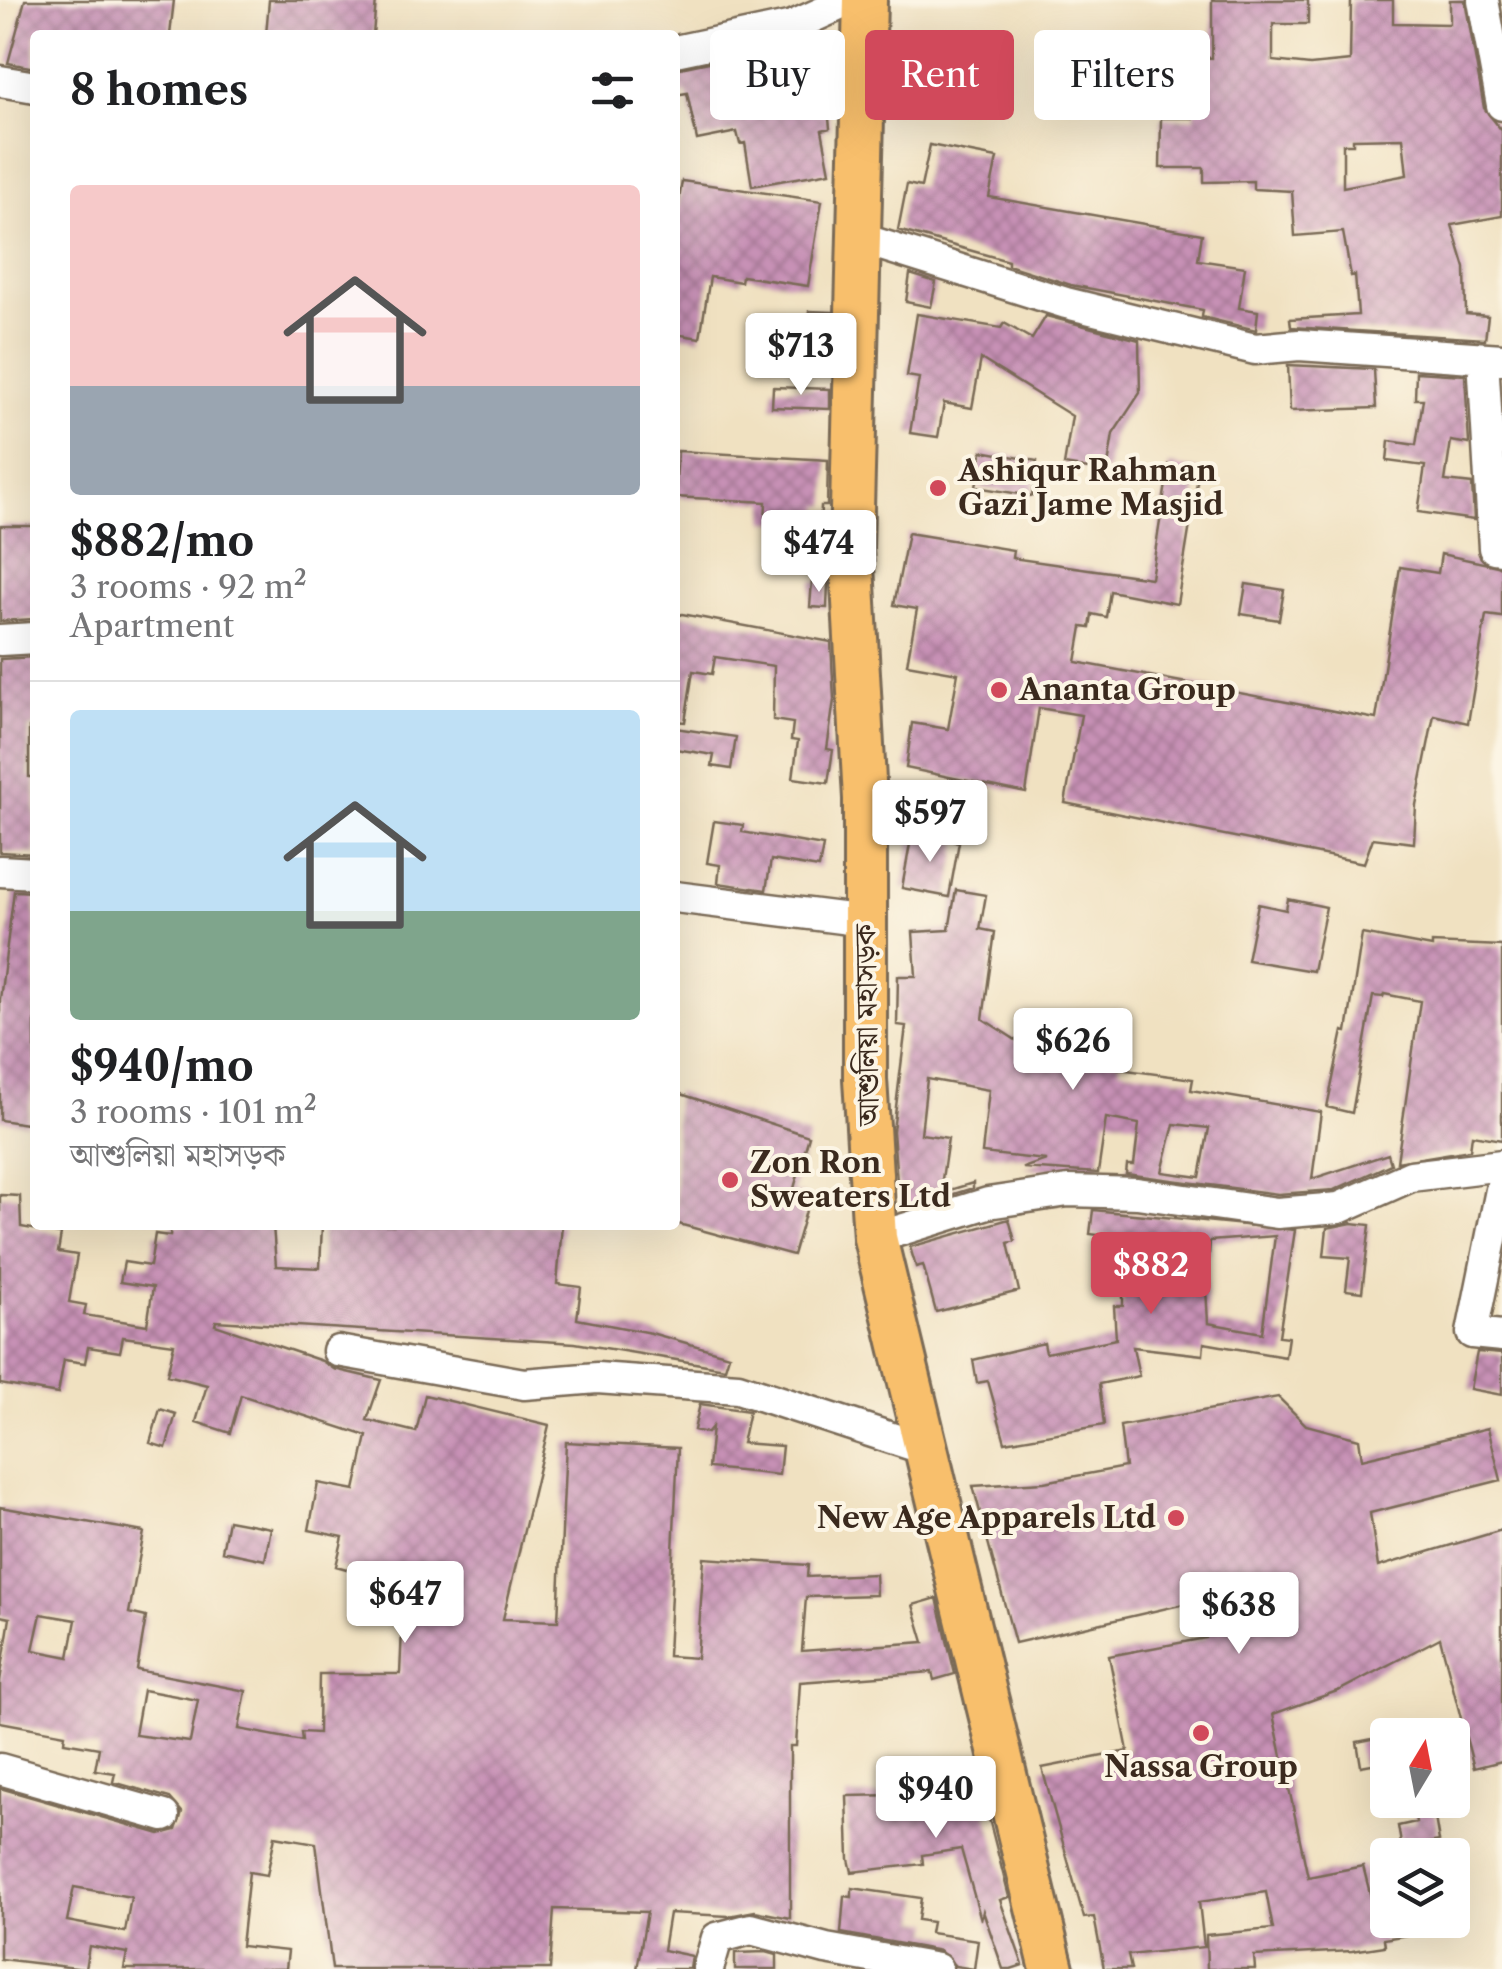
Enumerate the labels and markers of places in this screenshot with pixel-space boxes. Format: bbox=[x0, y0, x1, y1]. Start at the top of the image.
pin: $713 bbox=[742, 313, 860, 398]
place label: Ashiqur Rahman Gazi Jame Masjid bbox=[957, 452, 1223, 523]
marker: Ashiqur Rahman Gazi Jame Masjid bbox=[927, 477, 949, 499]
pin: $474 bbox=[760, 510, 878, 595]
place label: Ananta Group bbox=[1018, 671, 1236, 708]
marker: Ananta Group bbox=[988, 679, 1010, 701]
pin: $597 bbox=[871, 780, 989, 865]
pin: $626 bbox=[1014, 1008, 1132, 1093]
place label: Zon Ron Sweaters Ltd bbox=[750, 1144, 951, 1215]
marker: Zon Ron Sweaters Ltd bbox=[719, 1169, 741, 1191]
pin: $882 bbox=[1092, 1232, 1210, 1317]
place label: New Age Apparels Ltd bbox=[817, 1499, 1156, 1536]
marker: New Age Apparels Ltd bbox=[1165, 1507, 1187, 1529]
pin: $647 bbox=[346, 1561, 464, 1646]
pin: $638 bbox=[1180, 1572, 1298, 1657]
marker: Nassa Group bbox=[1190, 1722, 1212, 1744]
place label: Nassa Group bbox=[1104, 1748, 1298, 1785]
pin: $940 bbox=[877, 1756, 995, 1841]

